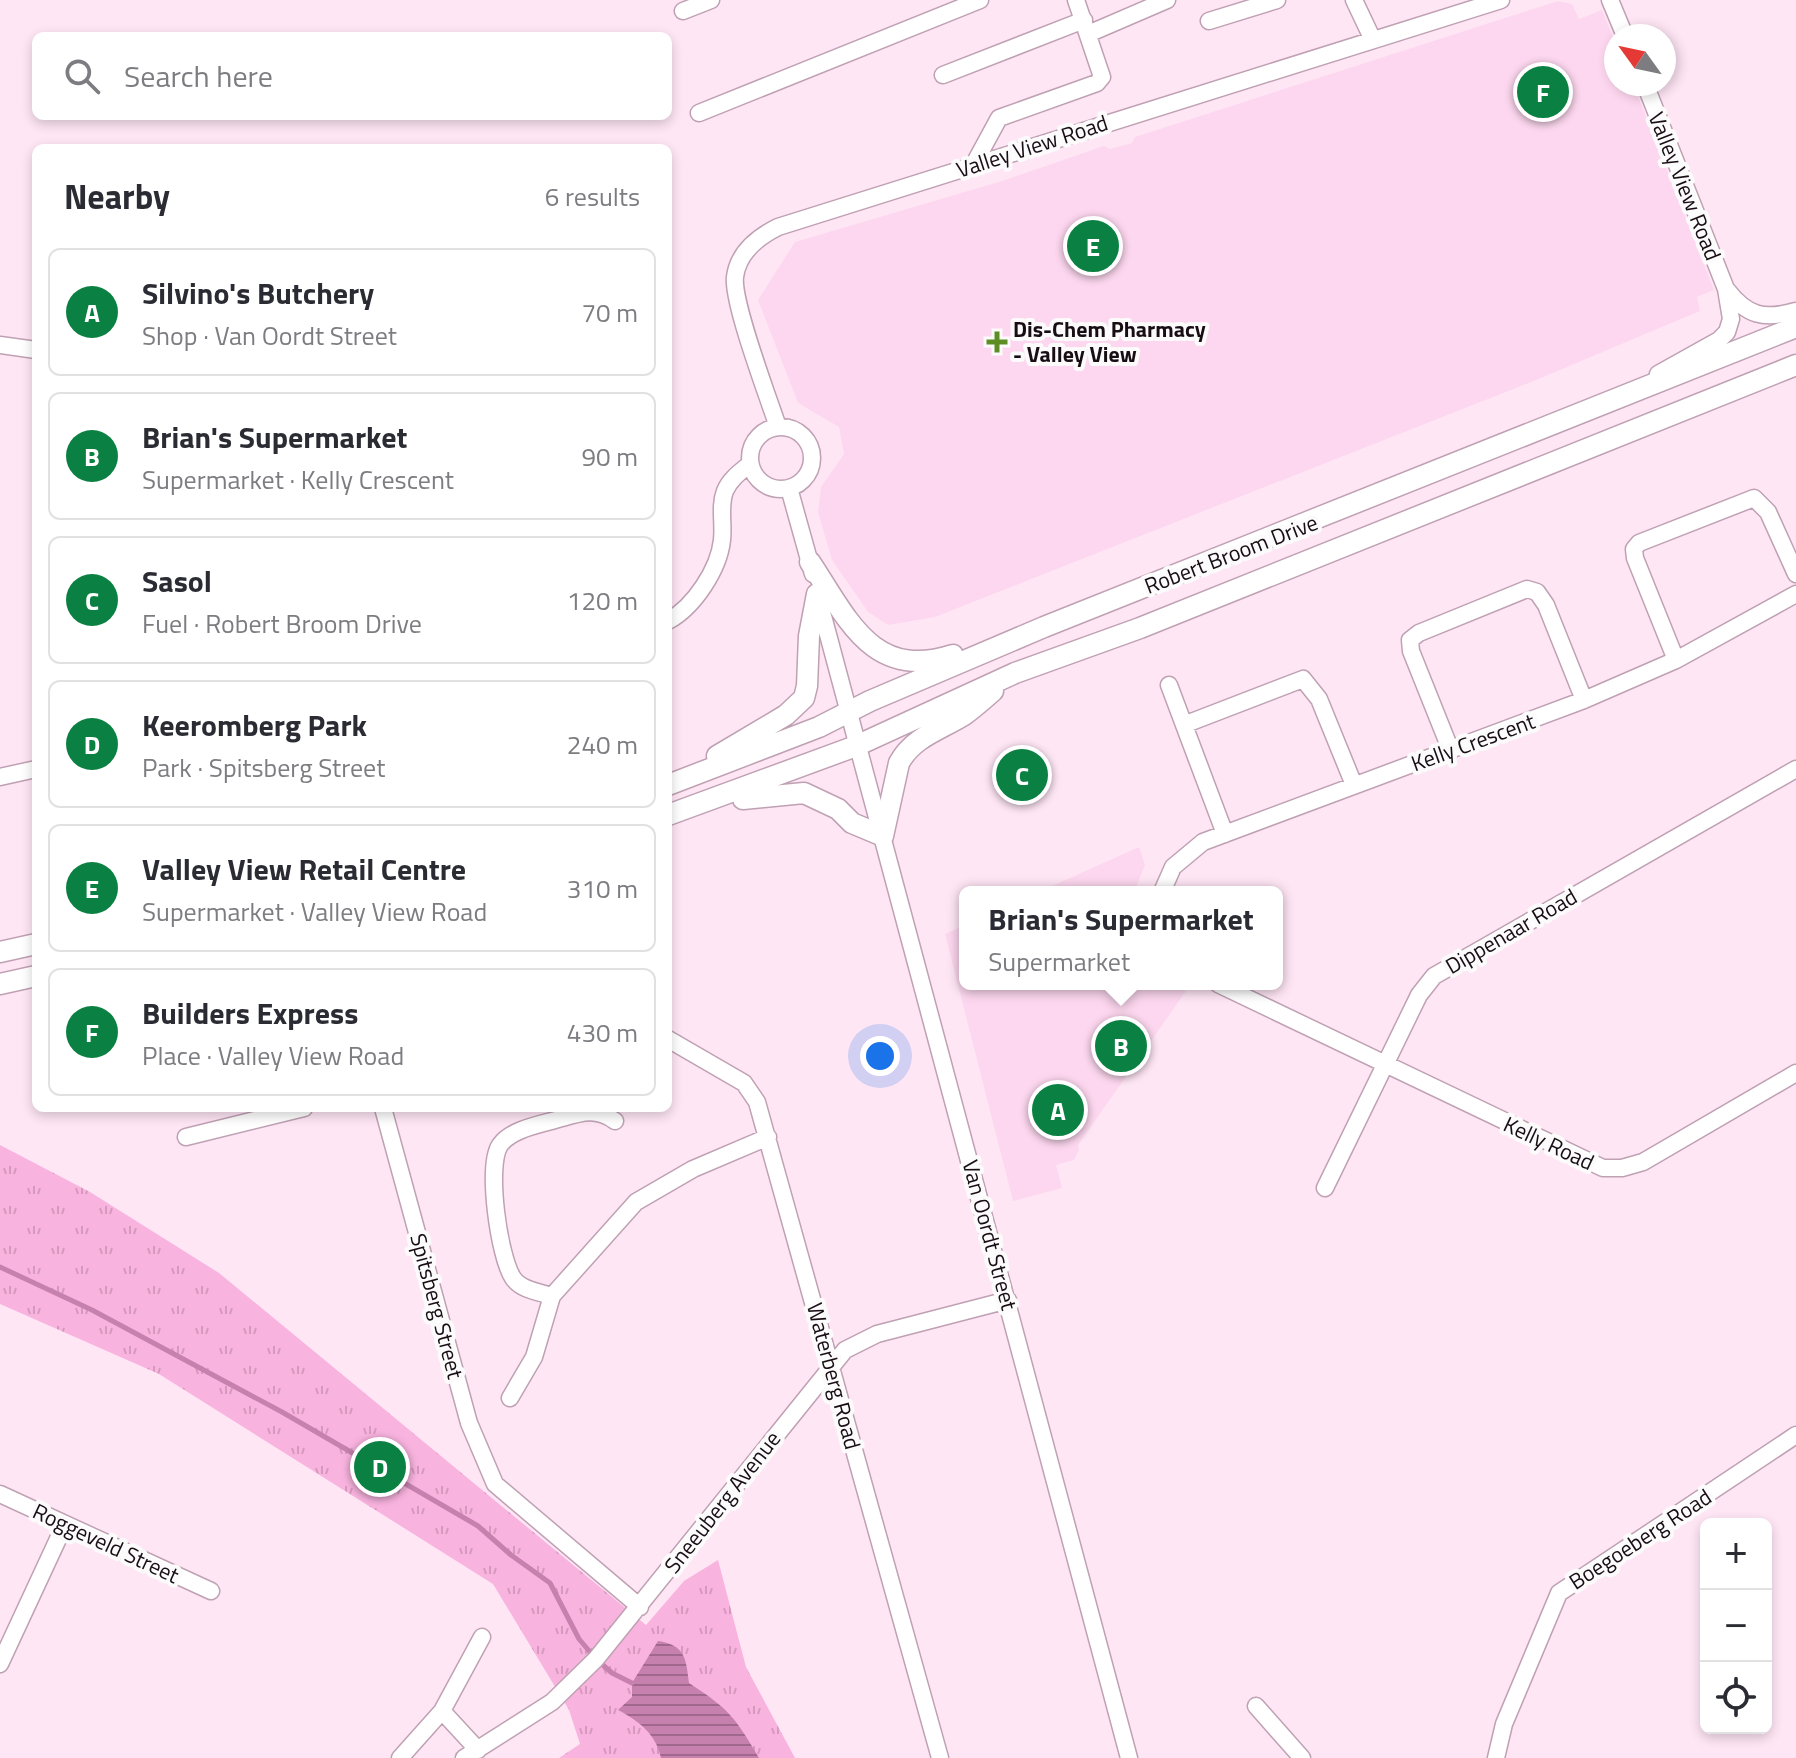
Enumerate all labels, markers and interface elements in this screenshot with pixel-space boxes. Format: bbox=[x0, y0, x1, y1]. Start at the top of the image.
north arrow bbox=[1604, 24, 1676, 96]
search box bbox=[32, 32, 672, 120]
text: Search here bbox=[124, 53, 273, 99]
icon: search bbox=[60, 54, 104, 98]
pin: F bbox=[1517, 62, 1569, 122]
street label: Valley View Road bbox=[952, 105, 1112, 187]
street label: Valley View Road bbox=[1640, 107, 1730, 265]
text: Nearby bbox=[64, 170, 170, 222]
text: 6 results bbox=[545, 177, 640, 216]
pin: E bbox=[1067, 216, 1119, 276]
text: Silvino's Butchery bbox=[142, 270, 374, 316]
text: A bbox=[84, 293, 100, 332]
text: 70 m bbox=[581, 293, 638, 332]
place label: Dis-Chem Pharmacy - Valley View bbox=[1013, 312, 1206, 371]
text: Shop · Van Oordt Street bbox=[142, 316, 397, 355]
marker: Dis-Chem Pharmacy - Valley View bbox=[988, 333, 1006, 351]
text: Brian's Supermarket bbox=[142, 414, 407, 460]
text: B bbox=[84, 437, 100, 476]
text: 90 m bbox=[581, 437, 638, 476]
text: Supermarket · Kelly Crescent bbox=[142, 460, 454, 499]
street label: Robert Broom Drive bbox=[1139, 505, 1323, 603]
text: Sasol bbox=[142, 558, 212, 604]
text: C bbox=[85, 581, 99, 620]
text: 120 m bbox=[567, 581, 638, 620]
text: Fuel · Robert Broom Drive bbox=[142, 604, 422, 643]
text: Keeromberg Park bbox=[142, 702, 367, 748]
street label: Kelly Crescent bbox=[1406, 704, 1540, 780]
text: D bbox=[84, 725, 100, 764]
text: 240 m bbox=[567, 725, 638, 764]
pin: C bbox=[996, 745, 1048, 805]
text: Park · Spitsberg Street bbox=[142, 748, 385, 787]
text: Valley View Retail Centre bbox=[142, 846, 466, 892]
text: E bbox=[85, 869, 99, 908]
text: 310 m bbox=[567, 869, 638, 908]
street label: Dippenaar Road bbox=[1439, 879, 1583, 983]
popup bbox=[959, 886, 1283, 990]
text: Supermarket · Valley View Road bbox=[142, 892, 487, 931]
text: Brian's Supermarket bbox=[988, 896, 1254, 942]
text: Supermarket bbox=[988, 942, 1130, 981]
text: Builders Express bbox=[142, 990, 358, 1036]
text: F bbox=[85, 1013, 99, 1052]
text: 430 m bbox=[567, 1013, 638, 1052]
pin: B bbox=[1095, 1016, 1147, 1076]
text: Place · Valley View Road bbox=[142, 1036, 404, 1075]
your location bbox=[860, 1036, 900, 1076]
pin: A bbox=[1032, 1080, 1084, 1140]
street label: Kelly Road bbox=[1498, 1107, 1600, 1179]
street label: Van Oordt Street bbox=[954, 1156, 1026, 1314]
street label: Spitsberg Street bbox=[401, 1229, 473, 1383]
street label: Waterberg Road bbox=[798, 1299, 870, 1453]
street label: Sneeuberg Avenue bbox=[655, 1423, 789, 1581]
pin: D bbox=[354, 1437, 406, 1497]
street label: Boegoeberg Road bbox=[1562, 1480, 1718, 1598]
street label: Roggeveld Street bbox=[27, 1494, 185, 1592]
map controls bbox=[1700, 1518, 1772, 1734]
button: + bbox=[1700, 1518, 1772, 1590]
button: − bbox=[1700, 1590, 1772, 1662]
button: locate bbox=[1700, 1662, 1772, 1734]

